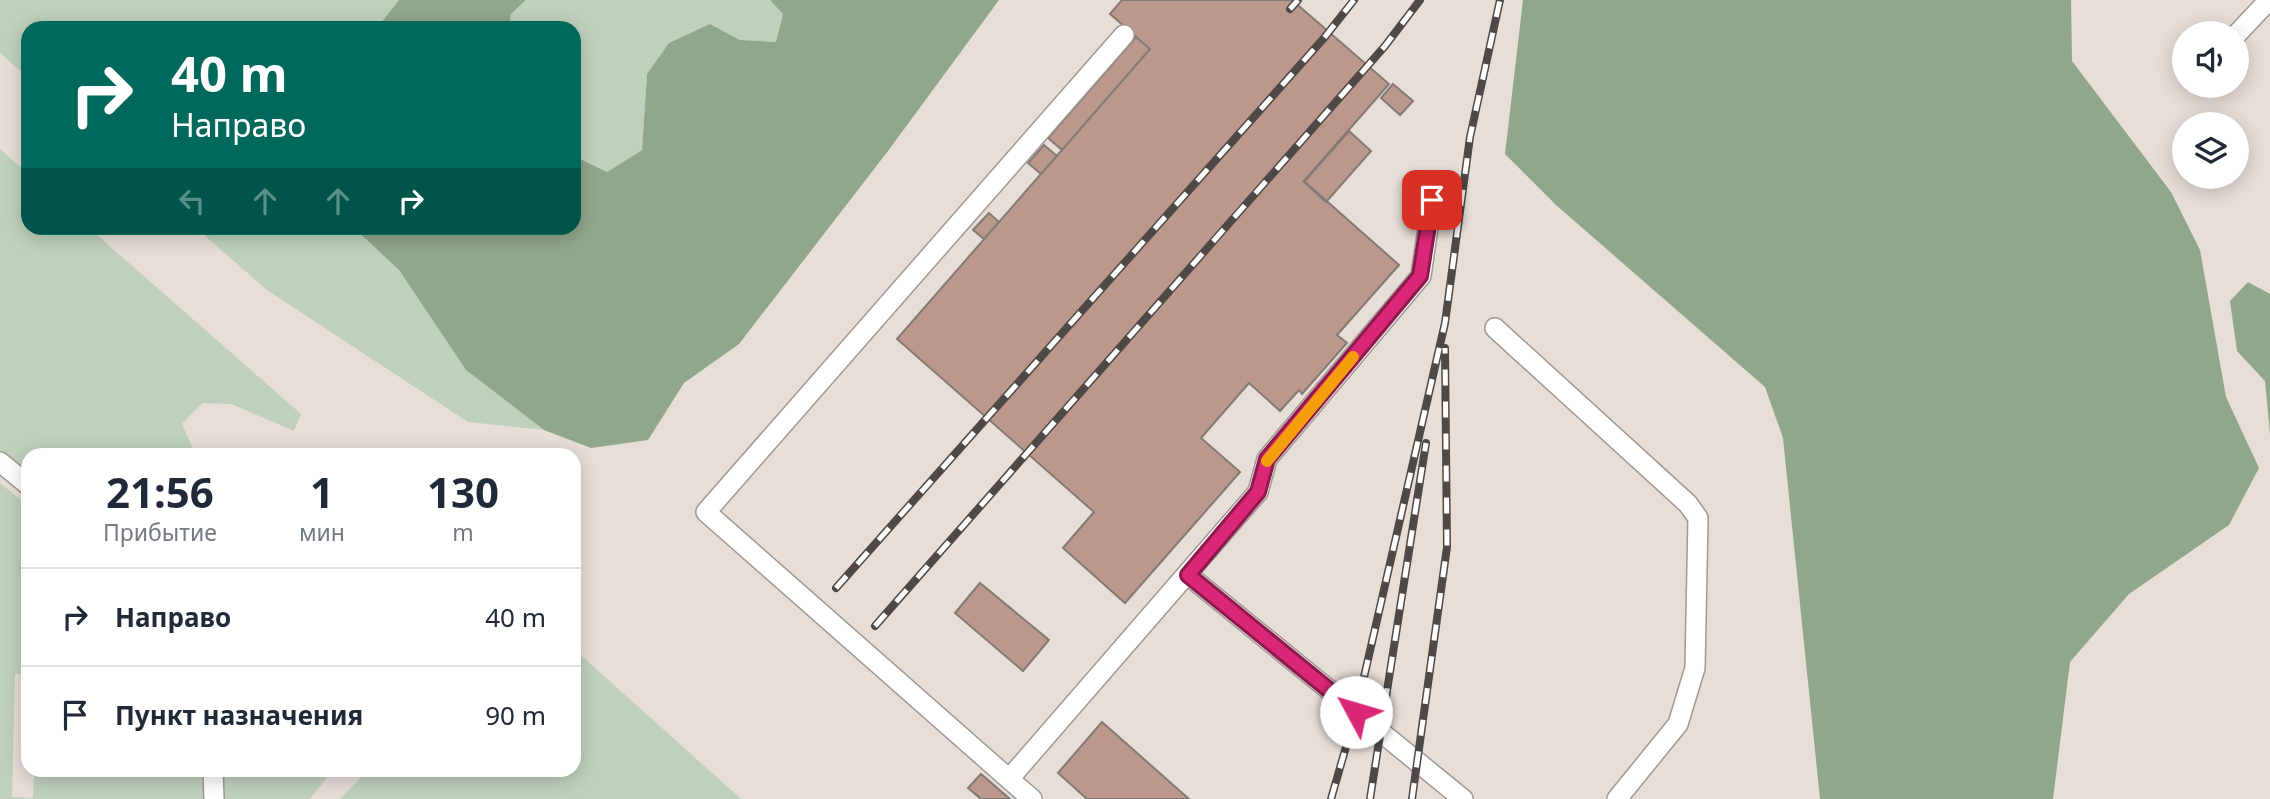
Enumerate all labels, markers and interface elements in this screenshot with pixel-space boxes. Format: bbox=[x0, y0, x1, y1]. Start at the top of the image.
map controls bbox=[2172, 21, 2249, 189]
button: sound bbox=[2172, 21, 2249, 98]
text: 40 m bbox=[171, 40, 288, 106]
icon: right bbox=[56, 49, 147, 140]
text: Направо bbox=[171, 103, 306, 146]
button: layers bbox=[2172, 112, 2249, 189]
pin bbox=[1402, 170, 1462, 230]
icon: arrive bbox=[1413, 181, 1451, 219]
icon: left bbox=[173, 182, 211, 220]
icon: ahead bbox=[246, 182, 284, 220]
icon: ahead bbox=[319, 182, 357, 220]
icon: right bbox=[392, 182, 430, 220]
text: 21:56 bbox=[106, 463, 214, 520]
text: 1 bbox=[310, 463, 334, 520]
text: 130 bbox=[427, 463, 499, 520]
text: Прибытие bbox=[103, 516, 217, 548]
text: мин bbox=[299, 516, 345, 548]
text: m bbox=[452, 516, 474, 548]
icon: right bbox=[56, 598, 94, 636]
text: Направо bbox=[115, 599, 231, 635]
text: 40 m bbox=[485, 599, 546, 635]
position arrow bbox=[1319, 675, 1393, 749]
icon: arrive bbox=[56, 696, 94, 734]
text: Пункт назначения bbox=[115, 697, 363, 733]
text: 90 m bbox=[485, 697, 546, 733]

